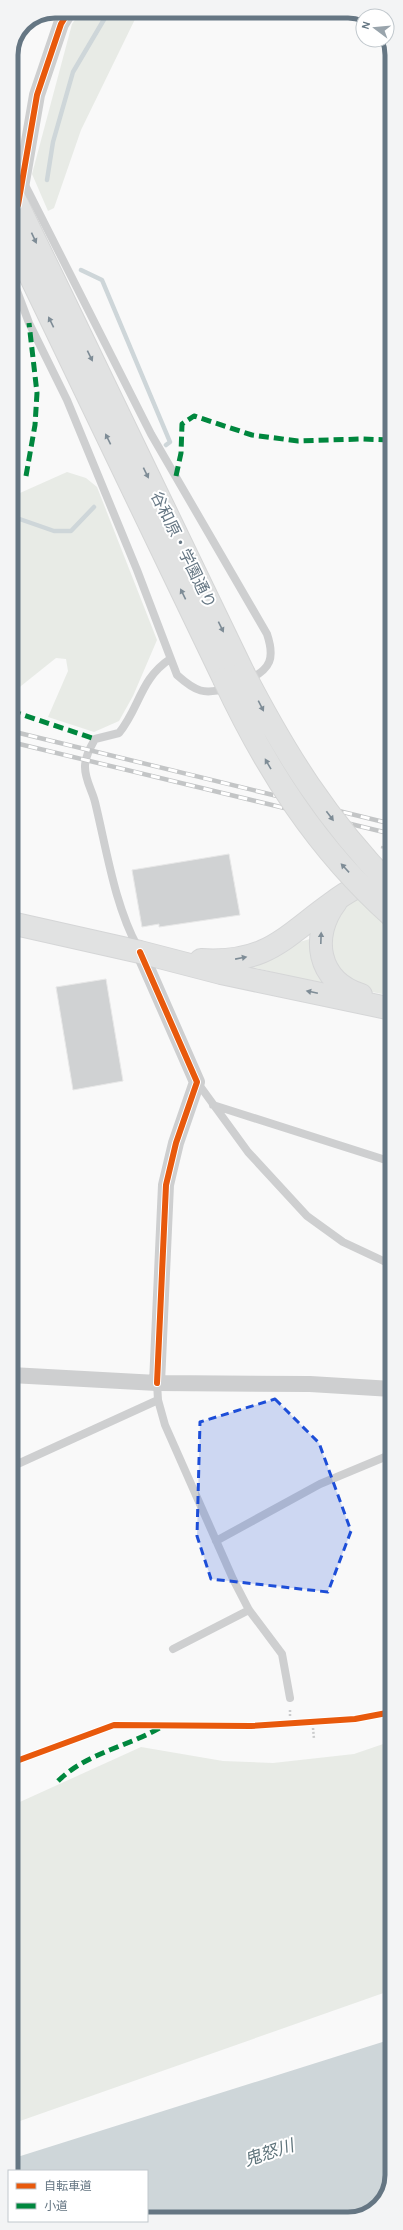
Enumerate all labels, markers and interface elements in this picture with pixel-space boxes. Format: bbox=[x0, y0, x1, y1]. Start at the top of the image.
north arrow bbox=[355, 8, 395, 48]
text: N bbox=[360, 20, 372, 31]
one-way arrow bbox=[31, 233, 37, 244]
one-way arrow bbox=[48, 316, 54, 327]
one-way arrow bbox=[87, 350, 93, 361]
one-way arrow bbox=[105, 433, 111, 444]
one-way arrow bbox=[143, 467, 149, 479]
street label: 谷和原・学園通り bbox=[148, 489, 219, 611]
one-way arrow bbox=[180, 588, 186, 599]
one-way arrow bbox=[218, 622, 225, 633]
one-way arrow bbox=[258, 701, 264, 712]
one-way arrow bbox=[264, 758, 271, 770]
one-way arrow bbox=[326, 811, 334, 822]
one-way arrow bbox=[340, 863, 350, 873]
one-way arrow bbox=[318, 932, 325, 944]
one-way arrow bbox=[235, 955, 247, 961]
one-way arrow bbox=[306, 989, 319, 995]
water label: 鬼怒川 bbox=[242, 2135, 298, 2169]
legend bbox=[8, 2170, 148, 2222]
text: 自転車道 bbox=[44, 2179, 92, 2192]
text: 小道 bbox=[44, 2199, 68, 2212]

